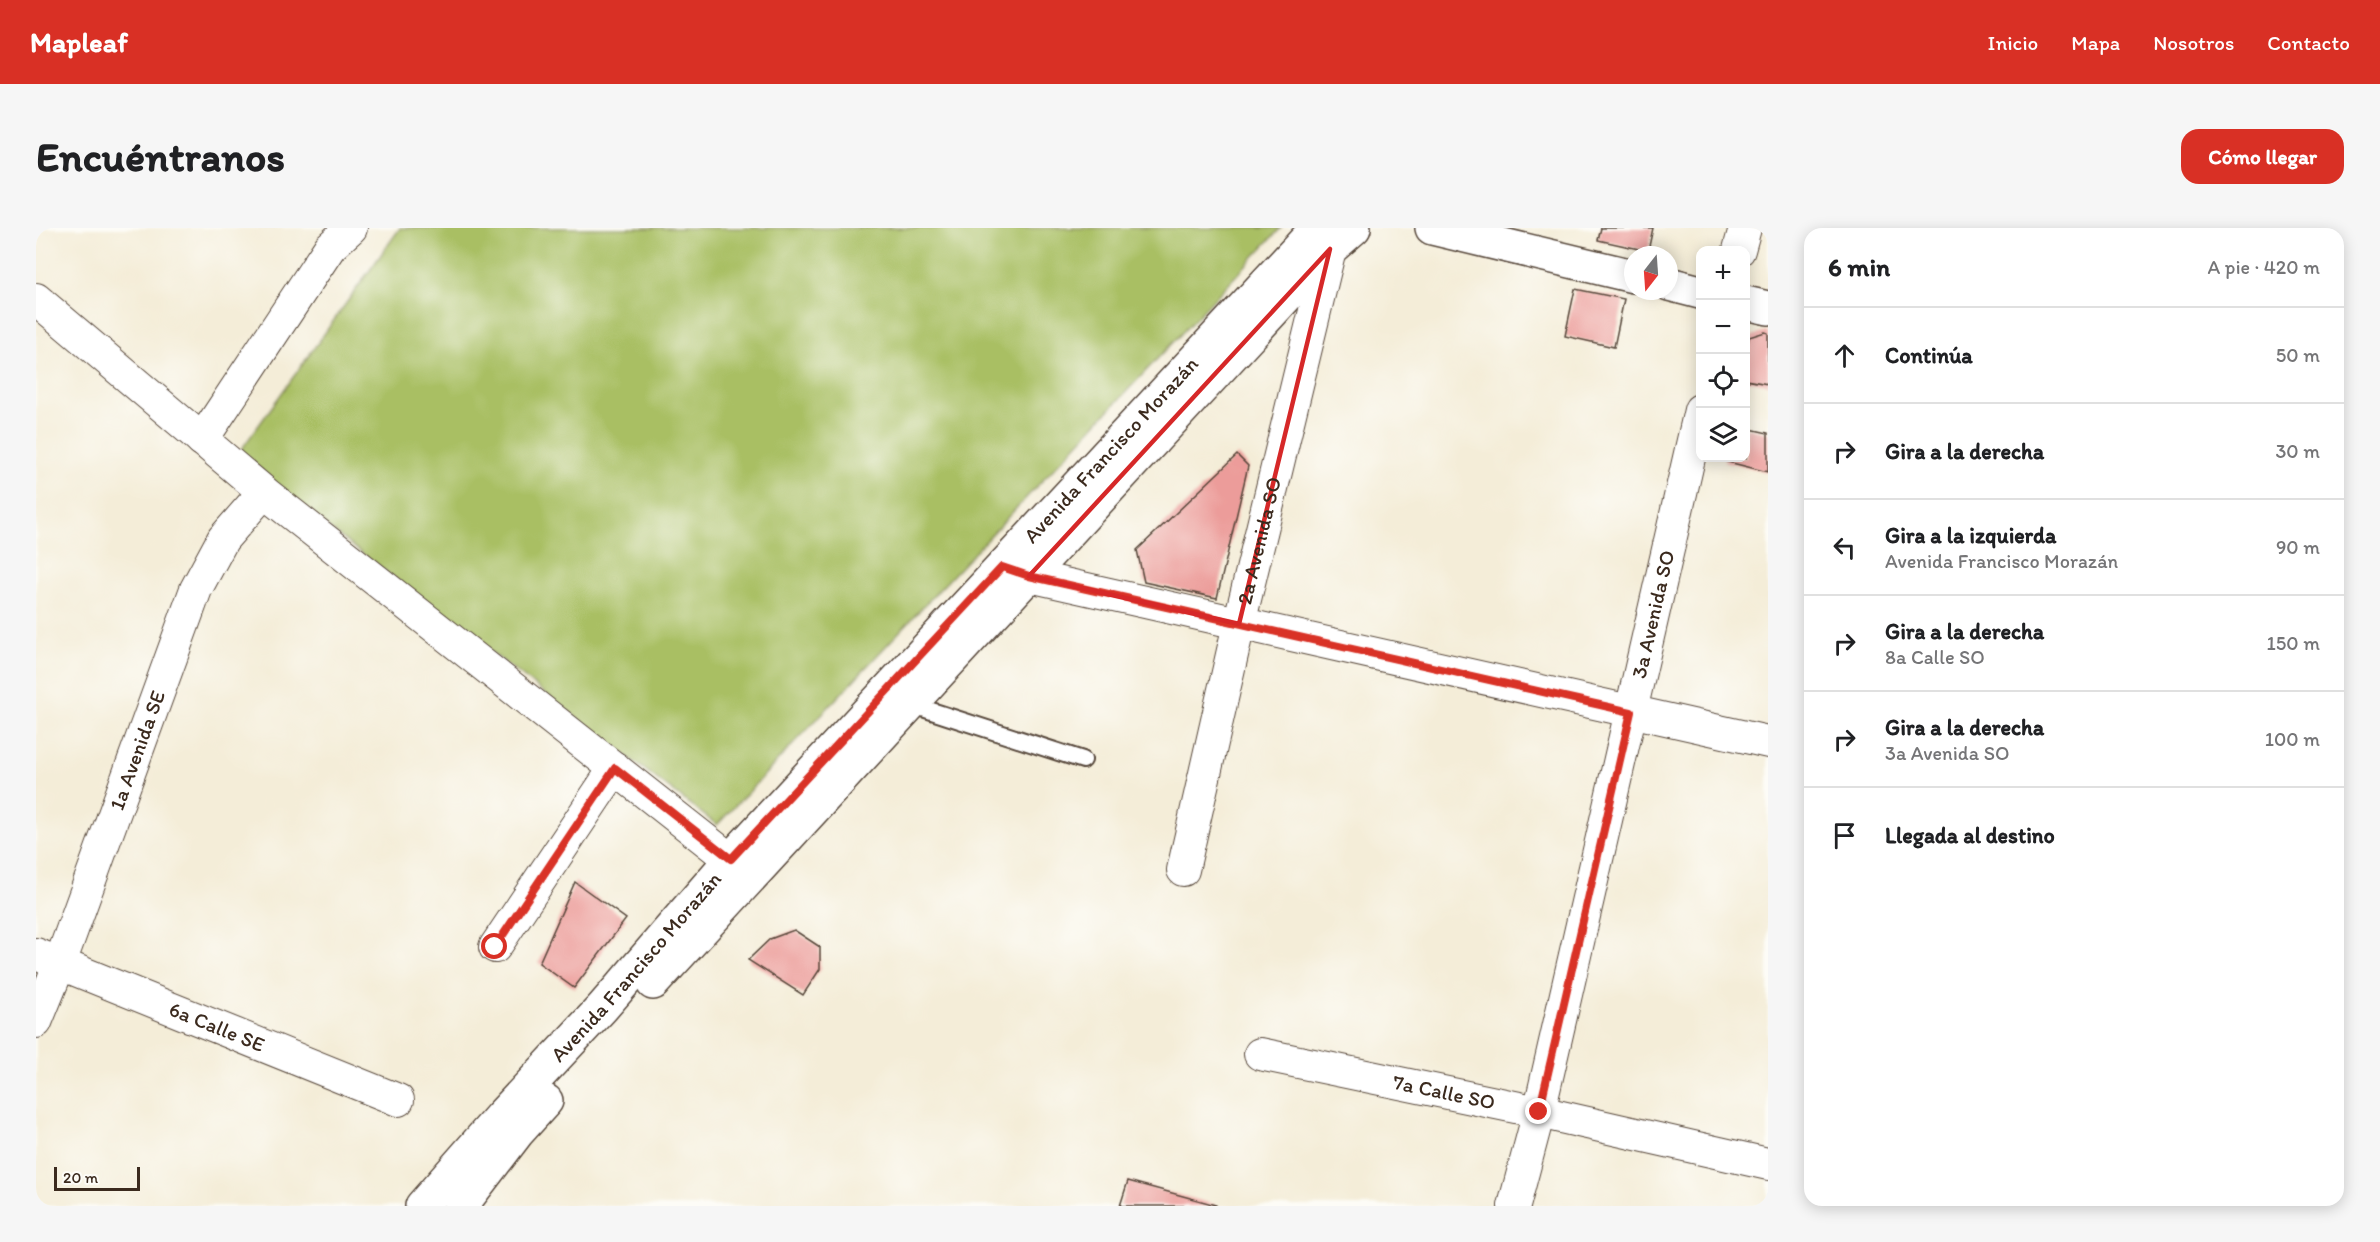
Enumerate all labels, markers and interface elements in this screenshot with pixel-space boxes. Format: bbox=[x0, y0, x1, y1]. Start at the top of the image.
text: Mapleaf bbox=[30, 25, 128, 59]
text: Inicio bbox=[1988, 30, 2038, 55]
text: Mapa bbox=[2071, 30, 2120, 55]
text: Nosotros bbox=[2153, 30, 2234, 55]
text: Contacto bbox=[2267, 30, 2350, 55]
button: Cómo llegar bbox=[2181, 129, 2344, 184]
text: Encuéntranos bbox=[36, 131, 285, 182]
north arrow bbox=[1624, 246, 1678, 300]
map controls bbox=[1696, 246, 1750, 462]
button: + bbox=[1696, 246, 1750, 300]
text: 6 min bbox=[1828, 251, 1890, 283]
text: A pie · 420 m bbox=[2208, 255, 2320, 279]
button: − bbox=[1696, 300, 1750, 354]
icon: ahead bbox=[1828, 339, 1861, 372]
text: Continúa bbox=[1885, 342, 1973, 369]
text: 50 m bbox=[2276, 343, 2320, 367]
street label: Avenida Francisco Morazán bbox=[1018, 351, 1203, 548]
button: locate bbox=[1696, 354, 1750, 408]
button: layers bbox=[1696, 408, 1750, 462]
icon: right bbox=[1828, 435, 1861, 468]
text: Gira a la derecha bbox=[1885, 438, 2044, 465]
text: 30 m bbox=[2275, 439, 2320, 463]
street label: 2a Avenida SO bbox=[1231, 474, 1286, 607]
text: Gira a la izquierda bbox=[1885, 522, 2056, 549]
icon: left bbox=[1828, 531, 1861, 564]
text: 90 m bbox=[2276, 535, 2320, 559]
street label: 3a Avenida SO bbox=[1626, 548, 1679, 681]
text: Avenida Francisco Morazán bbox=[1885, 549, 2118, 573]
text: Gira a la derecha bbox=[1885, 618, 2044, 645]
icon: right bbox=[1828, 627, 1861, 660]
text: 150 m bbox=[2267, 631, 2320, 655]
text: 8a Calle SO bbox=[1885, 645, 1985, 669]
street label: 1a Avenida SE bbox=[104, 687, 170, 813]
text: Gira a la derecha bbox=[1885, 714, 2044, 741]
icon: right bbox=[1828, 723, 1861, 756]
text: 100 m bbox=[2265, 727, 2320, 751]
text: 3a Avenida SO bbox=[1885, 741, 2009, 765]
icon: arrive bbox=[1828, 819, 1861, 852]
text: Llegada al destino bbox=[1885, 822, 2055, 849]
street label: Avenida Francisco Morazán bbox=[545, 866, 726, 1067]
route start bbox=[481, 933, 507, 959]
street label: 6a Calle SE bbox=[166, 996, 268, 1057]
street label: 7a Calle SO bbox=[1391, 1069, 1498, 1115]
route end bbox=[1525, 1098, 1551, 1124]
scale bar bbox=[54, 1164, 140, 1192]
text: 20 m bbox=[63, 1168, 98, 1187]

